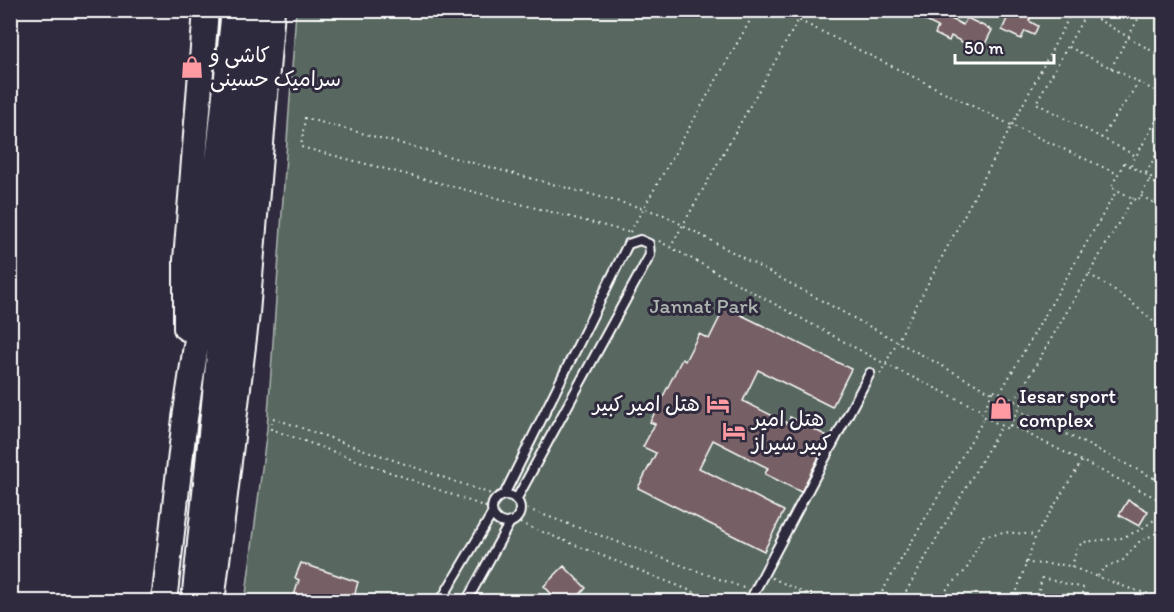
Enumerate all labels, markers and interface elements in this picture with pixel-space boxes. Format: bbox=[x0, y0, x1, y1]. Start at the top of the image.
scale bar bbox=[955, 27, 1054, 65]
text: 50 m bbox=[964, 37, 1004, 59]
place label: کاشی و سرامیک حسینی bbox=[208, 42, 341, 93]
shop icon: کاشی و سرامیک حسینی bbox=[179, 54, 205, 80]
park label: Jannat Park bbox=[650, 293, 759, 318]
place label: Iesar sport complex bbox=[1019, 383, 1116, 432]
place label: هتل امیر کبیر bbox=[591, 391, 700, 417]
hotel icon: هتل امیر کبیر bbox=[705, 391, 731, 417]
shop icon: Iesar sport complex bbox=[988, 395, 1014, 421]
place label: هتل امیر کبیر شیراز bbox=[750, 406, 832, 456]
hotel icon: هتل امیر کبیر شیراز bbox=[721, 418, 747, 444]

